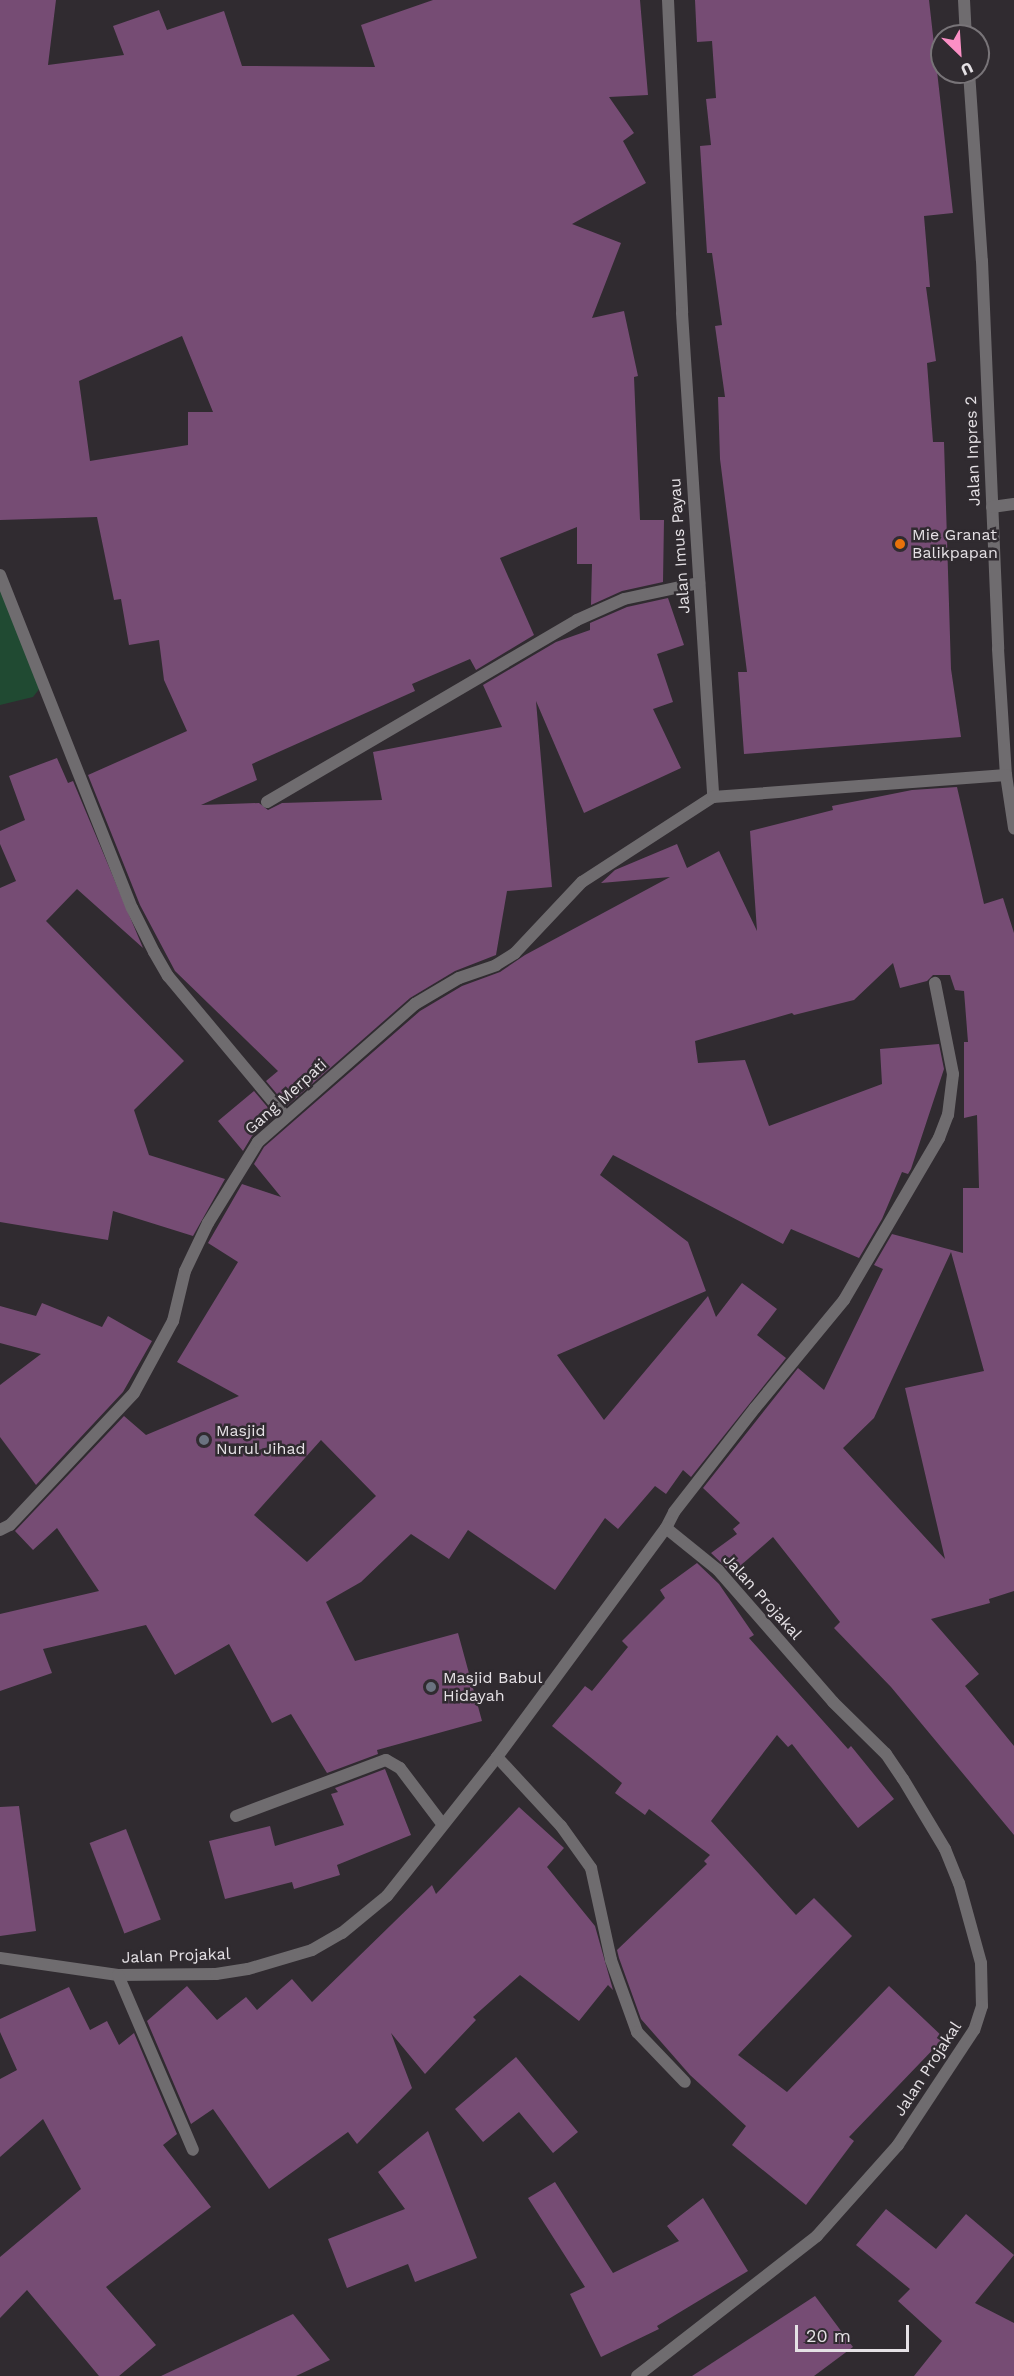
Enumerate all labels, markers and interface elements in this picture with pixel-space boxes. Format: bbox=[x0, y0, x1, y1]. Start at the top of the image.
north arrow bbox=[930, 24, 990, 84]
text: U bbox=[958, 58, 976, 80]
street label: Jalan Inpres 2 bbox=[961, 395, 985, 507]
street label: Jalan Imus Payau bbox=[666, 477, 694, 615]
place label: Mie Granat Balikpapan bbox=[912, 525, 998, 563]
marker: Mie Granat Balikpapan bbox=[893, 537, 907, 551]
street label: Gang Merpati bbox=[241, 1055, 331, 1139]
place label: Masjid Nurul Jihad bbox=[216, 1421, 306, 1459]
marker: Masjid Nurul Jihad bbox=[197, 1433, 211, 1447]
street label: Jalan Projakal bbox=[718, 1550, 806, 1644]
place label: Masjid Babul Hidayah bbox=[443, 1668, 542, 1706]
marker: Masjid Babul Hidayah bbox=[424, 1680, 438, 1694]
street label: Jalan Projakal bbox=[121, 1945, 231, 1967]
street label: Jalan Projakal bbox=[890, 2018, 966, 2120]
scale bar bbox=[798, 2313, 912, 2351]
text: 20 m bbox=[806, 2325, 851, 2346]

